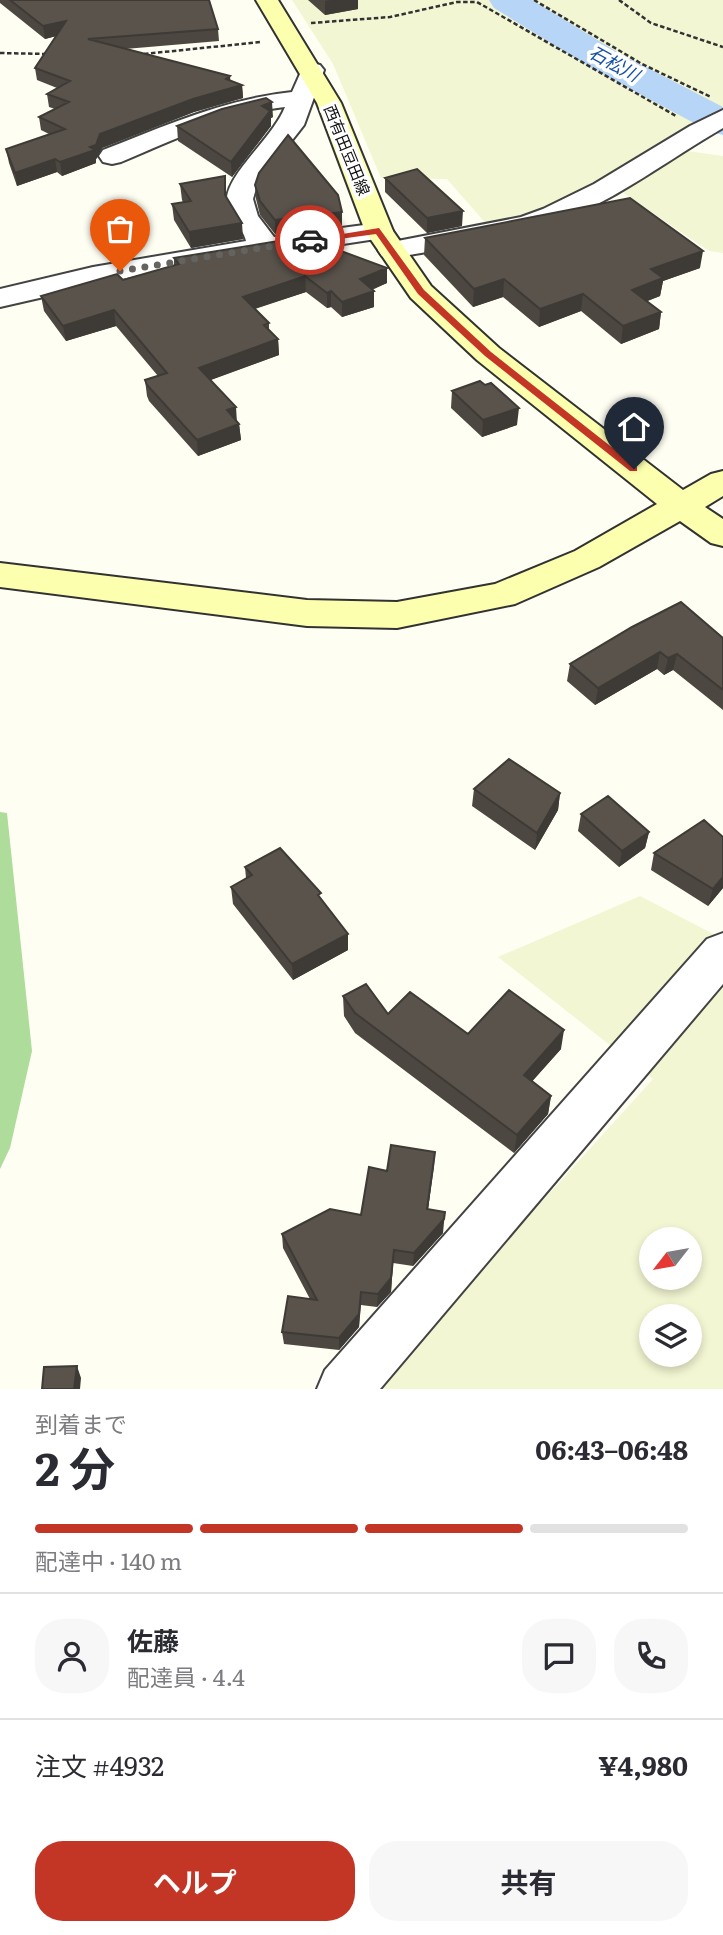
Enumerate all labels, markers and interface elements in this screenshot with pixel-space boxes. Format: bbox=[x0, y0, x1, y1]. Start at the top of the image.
water label: 石松川 bbox=[585, 38, 647, 89]
street label: 西有田豆田線 bbox=[319, 101, 377, 199]
pin bbox=[90, 199, 150, 271]
courier bbox=[275, 205, 345, 275]
icon: bag bbox=[101, 210, 139, 248]
icon: car bbox=[291, 221, 329, 259]
pin bbox=[604, 397, 664, 469]
icon: home bbox=[615, 408, 653, 446]
north arrow bbox=[639, 1227, 702, 1290]
map controls bbox=[639, 1227, 702, 1367]
button: layers bbox=[639, 1304, 702, 1367]
text: 到着まで bbox=[35, 1406, 127, 1440]
text: 06:43–06:48 bbox=[535, 1429, 688, 1468]
text: 2 分 bbox=[35, 1432, 115, 1500]
text: 配達中 · 140 m bbox=[35, 1543, 182, 1577]
button: person bbox=[35, 1619, 109, 1693]
button: chat bbox=[522, 1619, 596, 1693]
button: phone bbox=[614, 1619, 688, 1693]
text: 佐藤 bbox=[127, 1620, 179, 1659]
text: 配達員 · 4.4 bbox=[127, 1659, 245, 1693]
text: 注文 #4932 bbox=[35, 1745, 164, 1784]
text: ¥4,980 bbox=[598, 1745, 688, 1784]
button: ヘルプ bbox=[35, 1841, 355, 1921]
button: 共有 bbox=[369, 1841, 688, 1921]

